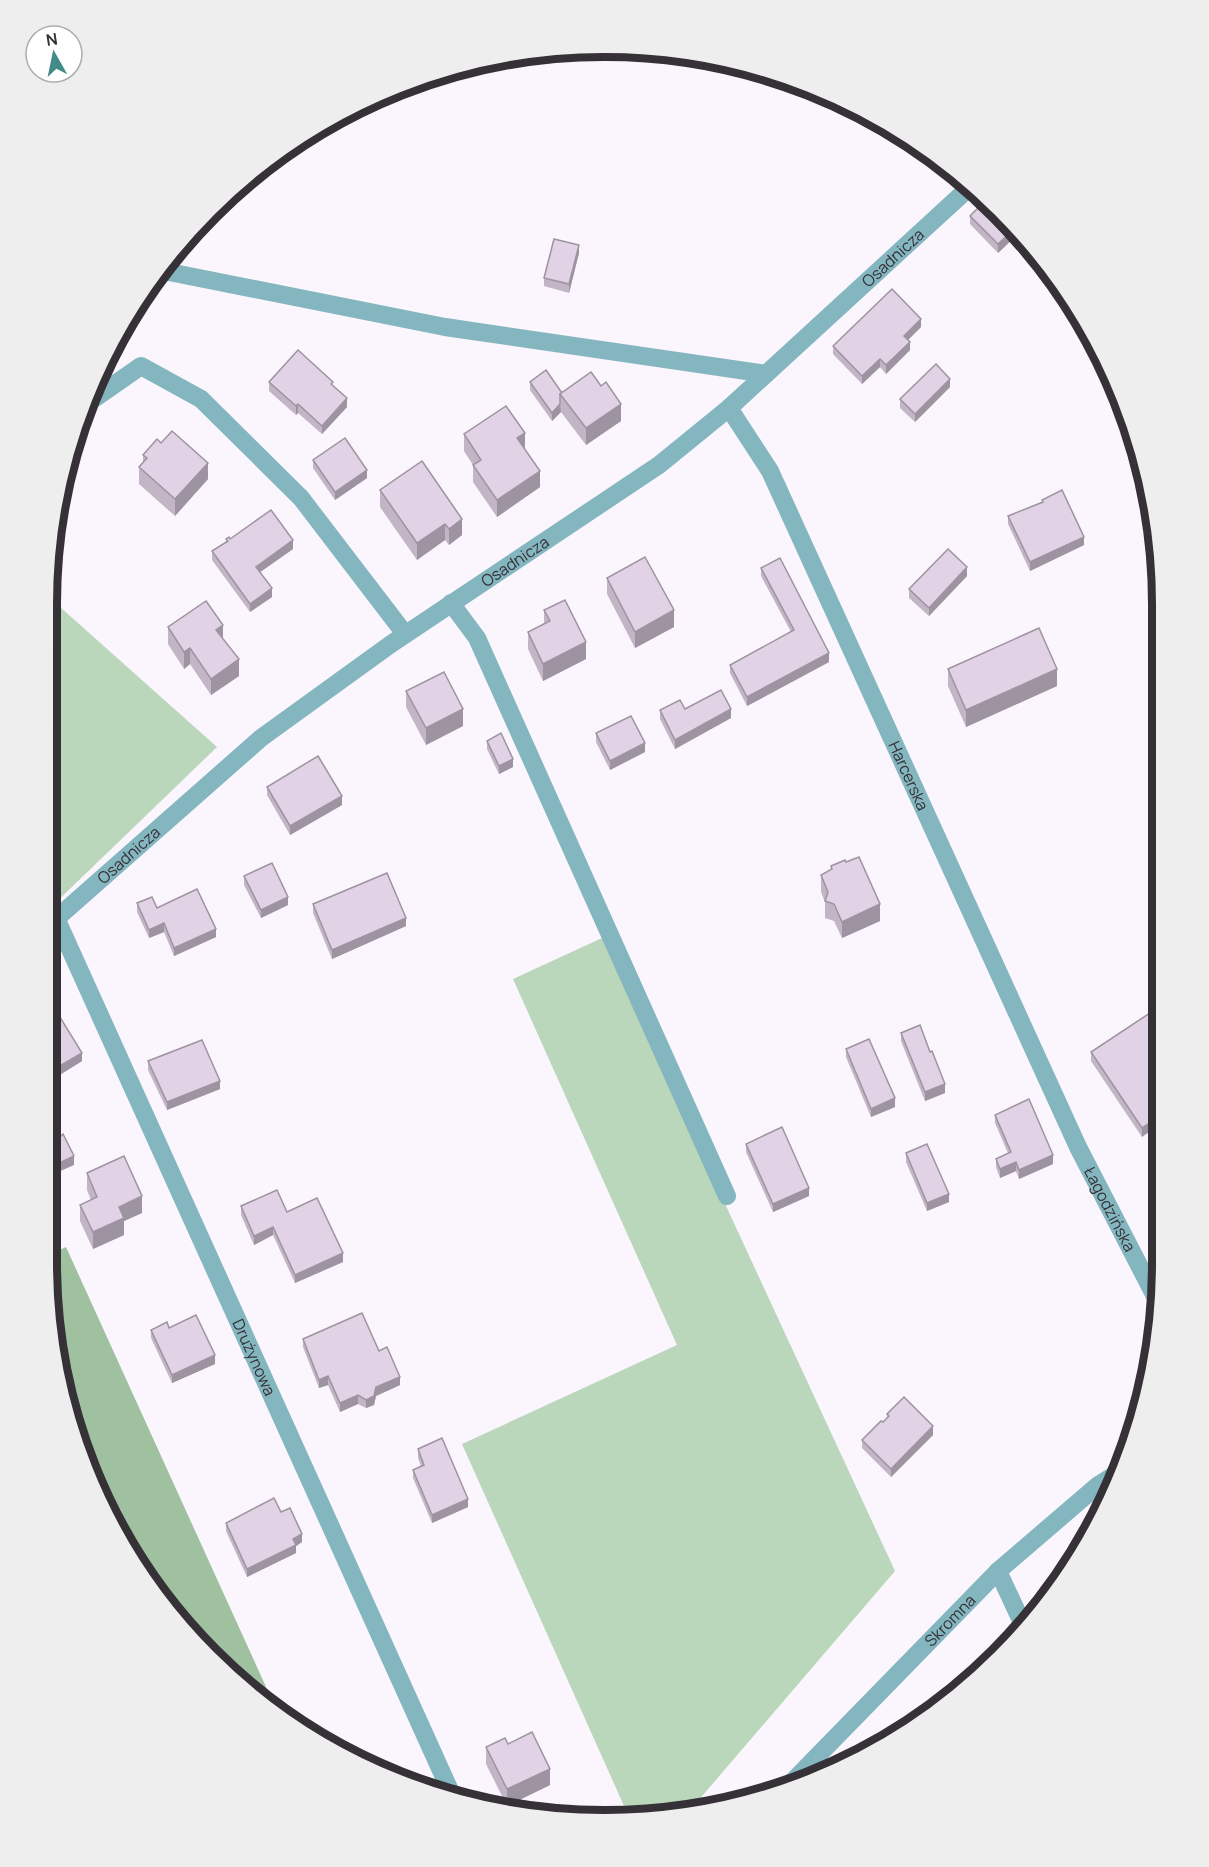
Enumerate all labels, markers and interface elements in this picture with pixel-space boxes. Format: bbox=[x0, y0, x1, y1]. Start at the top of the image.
north arrow bbox=[24, 24, 84, 84]
text: N bbox=[44, 27, 59, 51]
street label: Osadnicza bbox=[857, 223, 929, 292]
street label: Osadnicza bbox=[477, 531, 553, 592]
street label: Harcerska bbox=[883, 737, 934, 814]
street label: Osadnicza bbox=[92, 821, 165, 889]
street label: Łagodzińska bbox=[1079, 1163, 1141, 1255]
street label: Drużynowa bbox=[227, 1315, 281, 1399]
street label: Skromna bbox=[919, 1589, 980, 1651]

